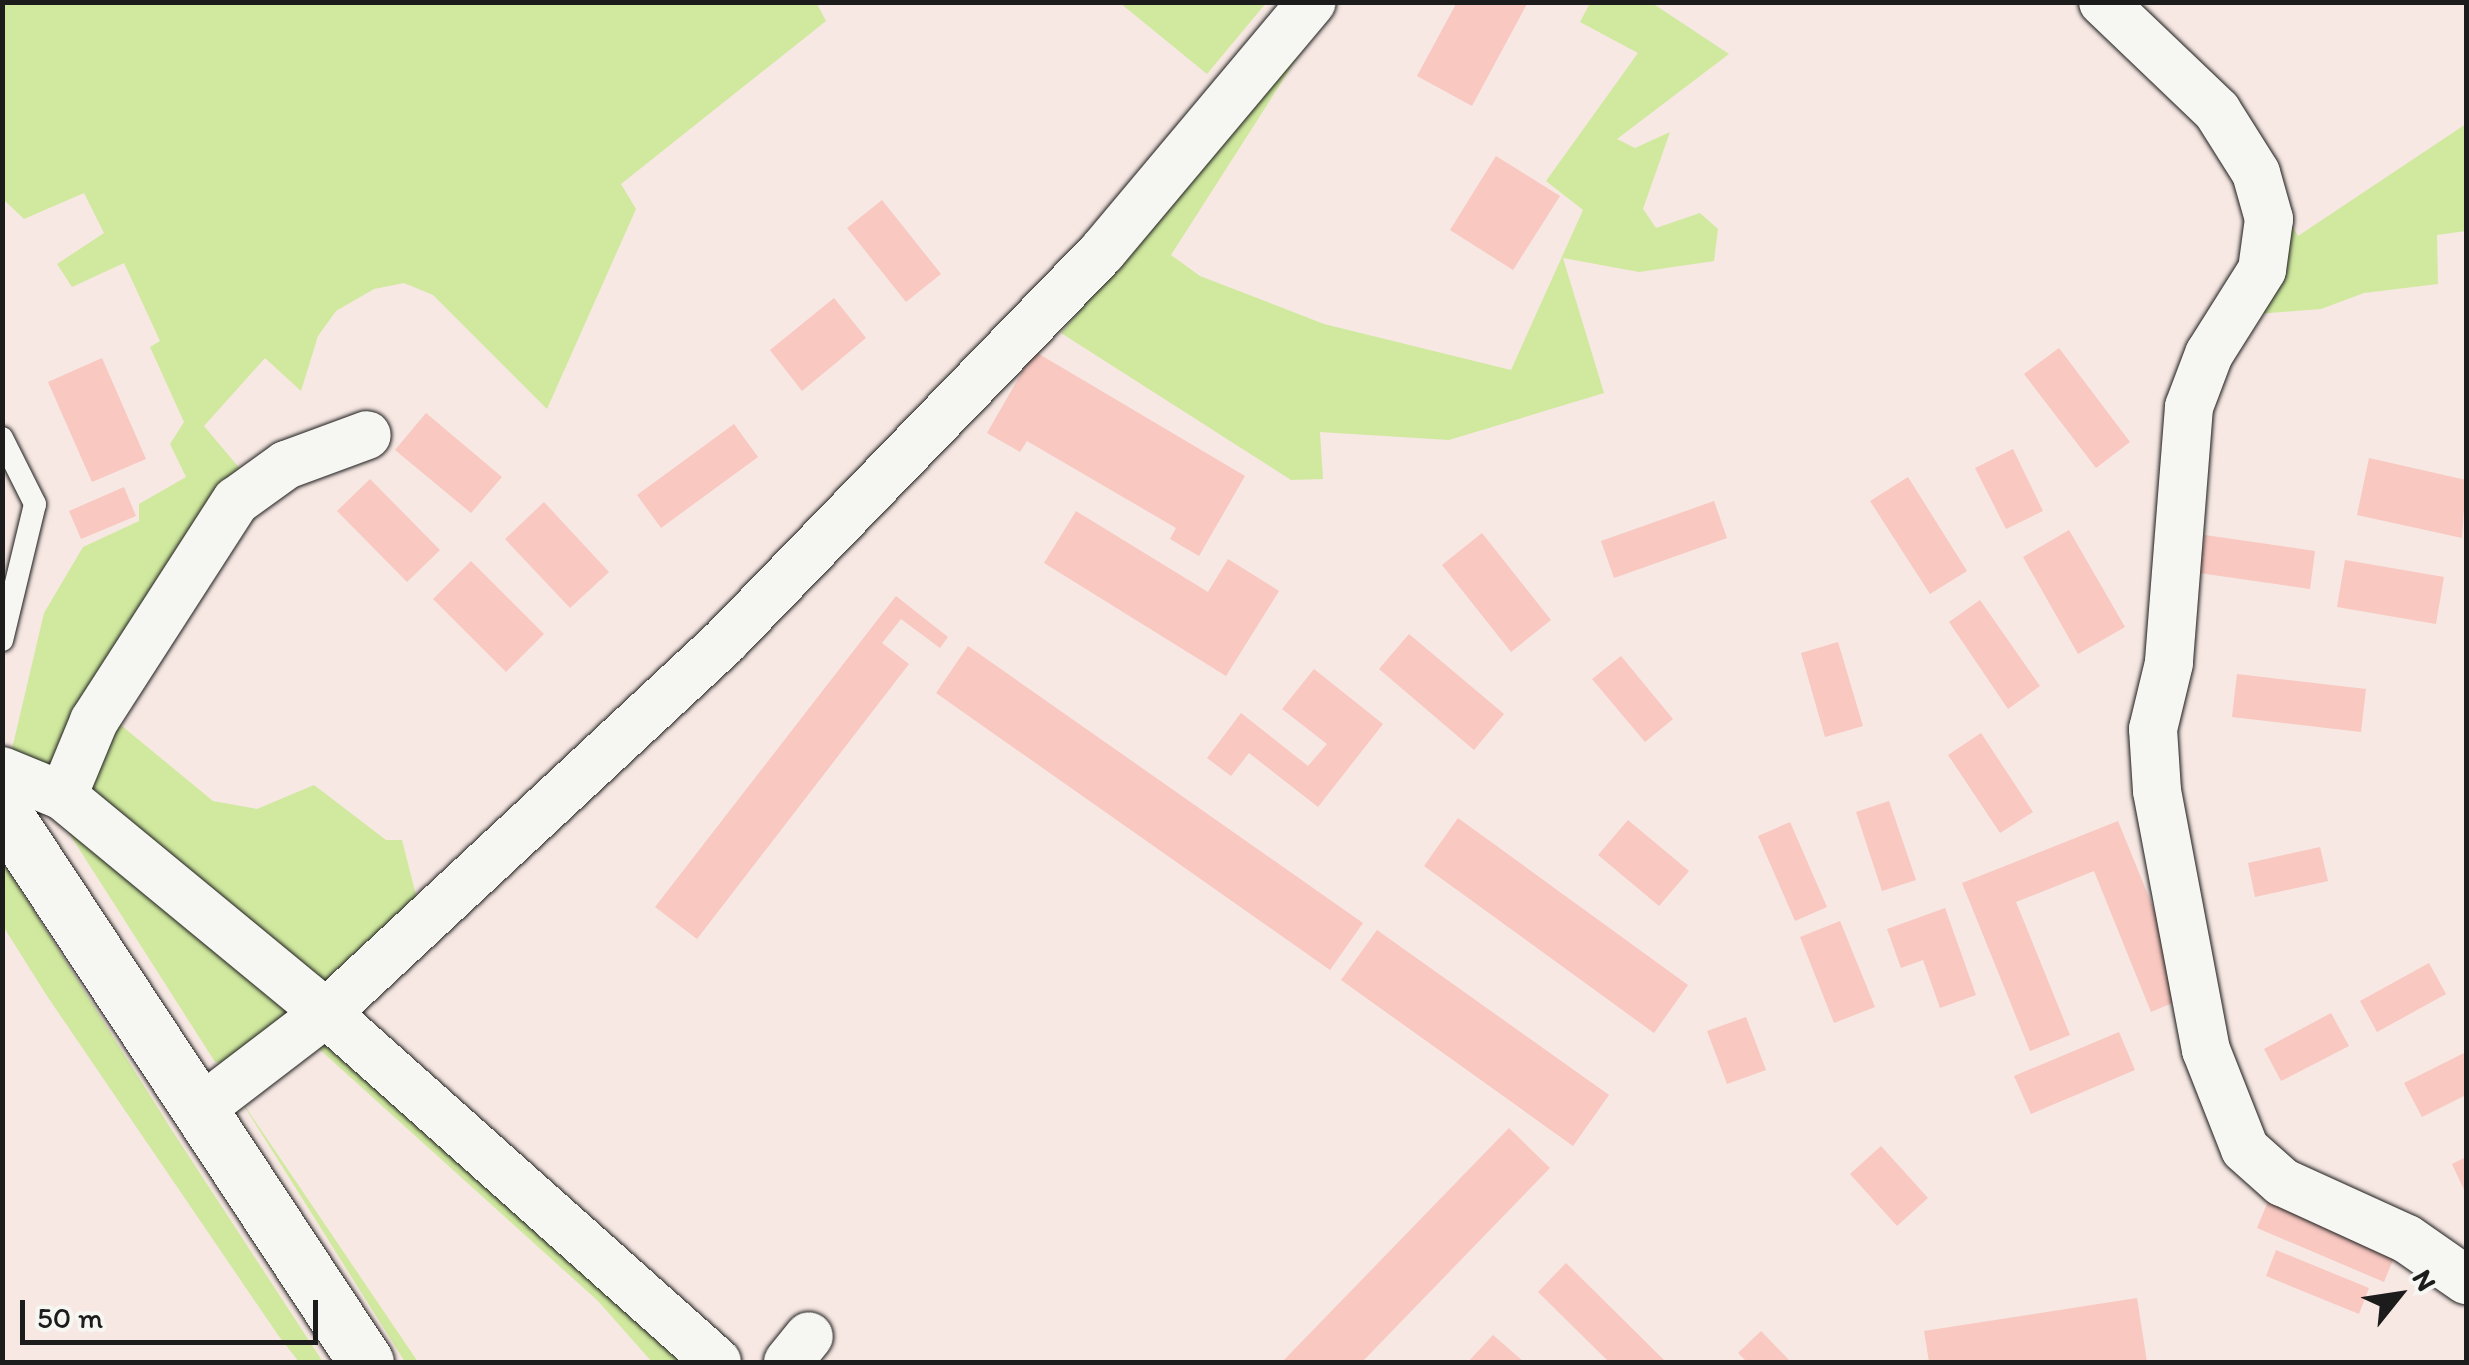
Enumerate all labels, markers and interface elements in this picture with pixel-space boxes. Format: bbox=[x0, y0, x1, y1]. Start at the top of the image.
north arrow bbox=[2349, 1245, 2449, 1345]
text: N bbox=[2406, 1263, 2444, 1297]
scale bar bbox=[25, 1280, 322, 1342]
text: 50 m bbox=[37, 1299, 103, 1336]

